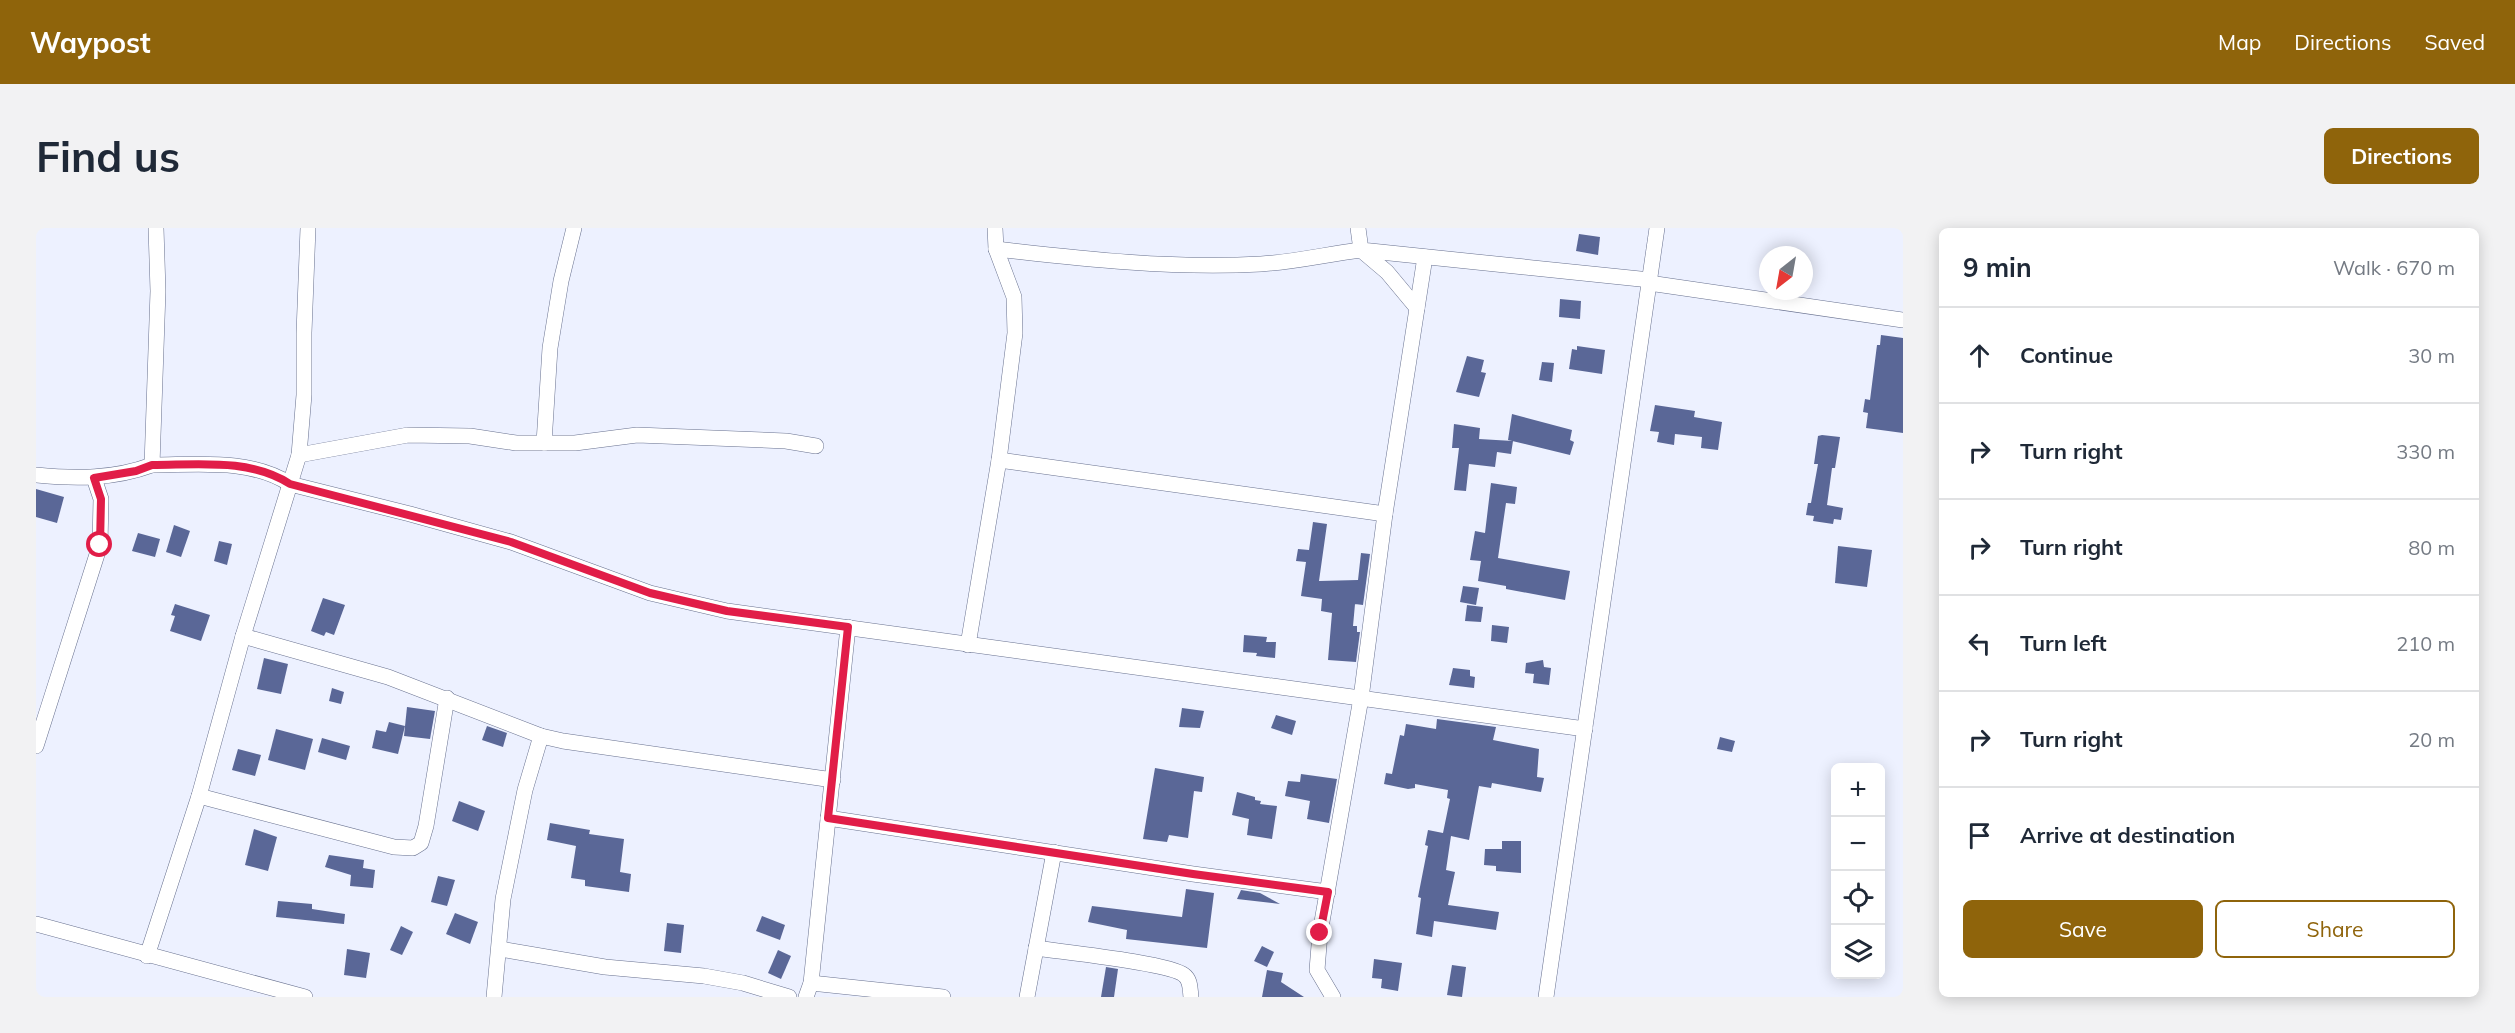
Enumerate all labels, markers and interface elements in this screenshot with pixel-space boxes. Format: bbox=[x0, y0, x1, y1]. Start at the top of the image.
text: Waypost bbox=[30, 25, 151, 60]
text: Map bbox=[2218, 29, 2261, 55]
text: Directions bbox=[2294, 29, 2391, 55]
text: Saved bbox=[2424, 29, 2485, 55]
button: Directions bbox=[2324, 128, 2479, 184]
text: Find us bbox=[36, 130, 180, 183]
north arrow bbox=[1759, 246, 1813, 300]
text: 9 min bbox=[1963, 251, 2032, 284]
text: Walk · 670 m bbox=[2333, 255, 2455, 280]
icon: ahead bbox=[1963, 339, 1996, 372]
text: Continue bbox=[2020, 341, 2113, 369]
text: 30 m bbox=[2408, 343, 2455, 368]
icon: right bbox=[1963, 435, 1996, 468]
text: Turn right bbox=[2020, 437, 2123, 465]
text: 330 m bbox=[2396, 439, 2455, 464]
route start bbox=[86, 531, 112, 557]
icon: right bbox=[1963, 531, 1996, 564]
text: Turn right bbox=[2020, 533, 2123, 561]
text: 80 m bbox=[2408, 535, 2455, 560]
icon: left bbox=[1963, 627, 1996, 660]
text: Turn left bbox=[2020, 629, 2107, 657]
text: 210 m bbox=[2396, 631, 2455, 656]
icon: right bbox=[1963, 723, 1996, 756]
text: Turn right bbox=[2020, 725, 2123, 753]
text: 20 m bbox=[2408, 727, 2455, 752]
map controls bbox=[1831, 763, 1885, 979]
button: + bbox=[1831, 763, 1885, 817]
button: − bbox=[1831, 817, 1885, 871]
icon: arrive bbox=[1963, 819, 1996, 852]
text: Arrive at destination bbox=[2020, 821, 2235, 849]
button: locate bbox=[1831, 871, 1885, 925]
button: Save bbox=[1963, 900, 2203, 958]
button: Share bbox=[2215, 900, 2455, 958]
route end bbox=[1306, 919, 1332, 945]
button: layers bbox=[1831, 925, 1885, 979]

